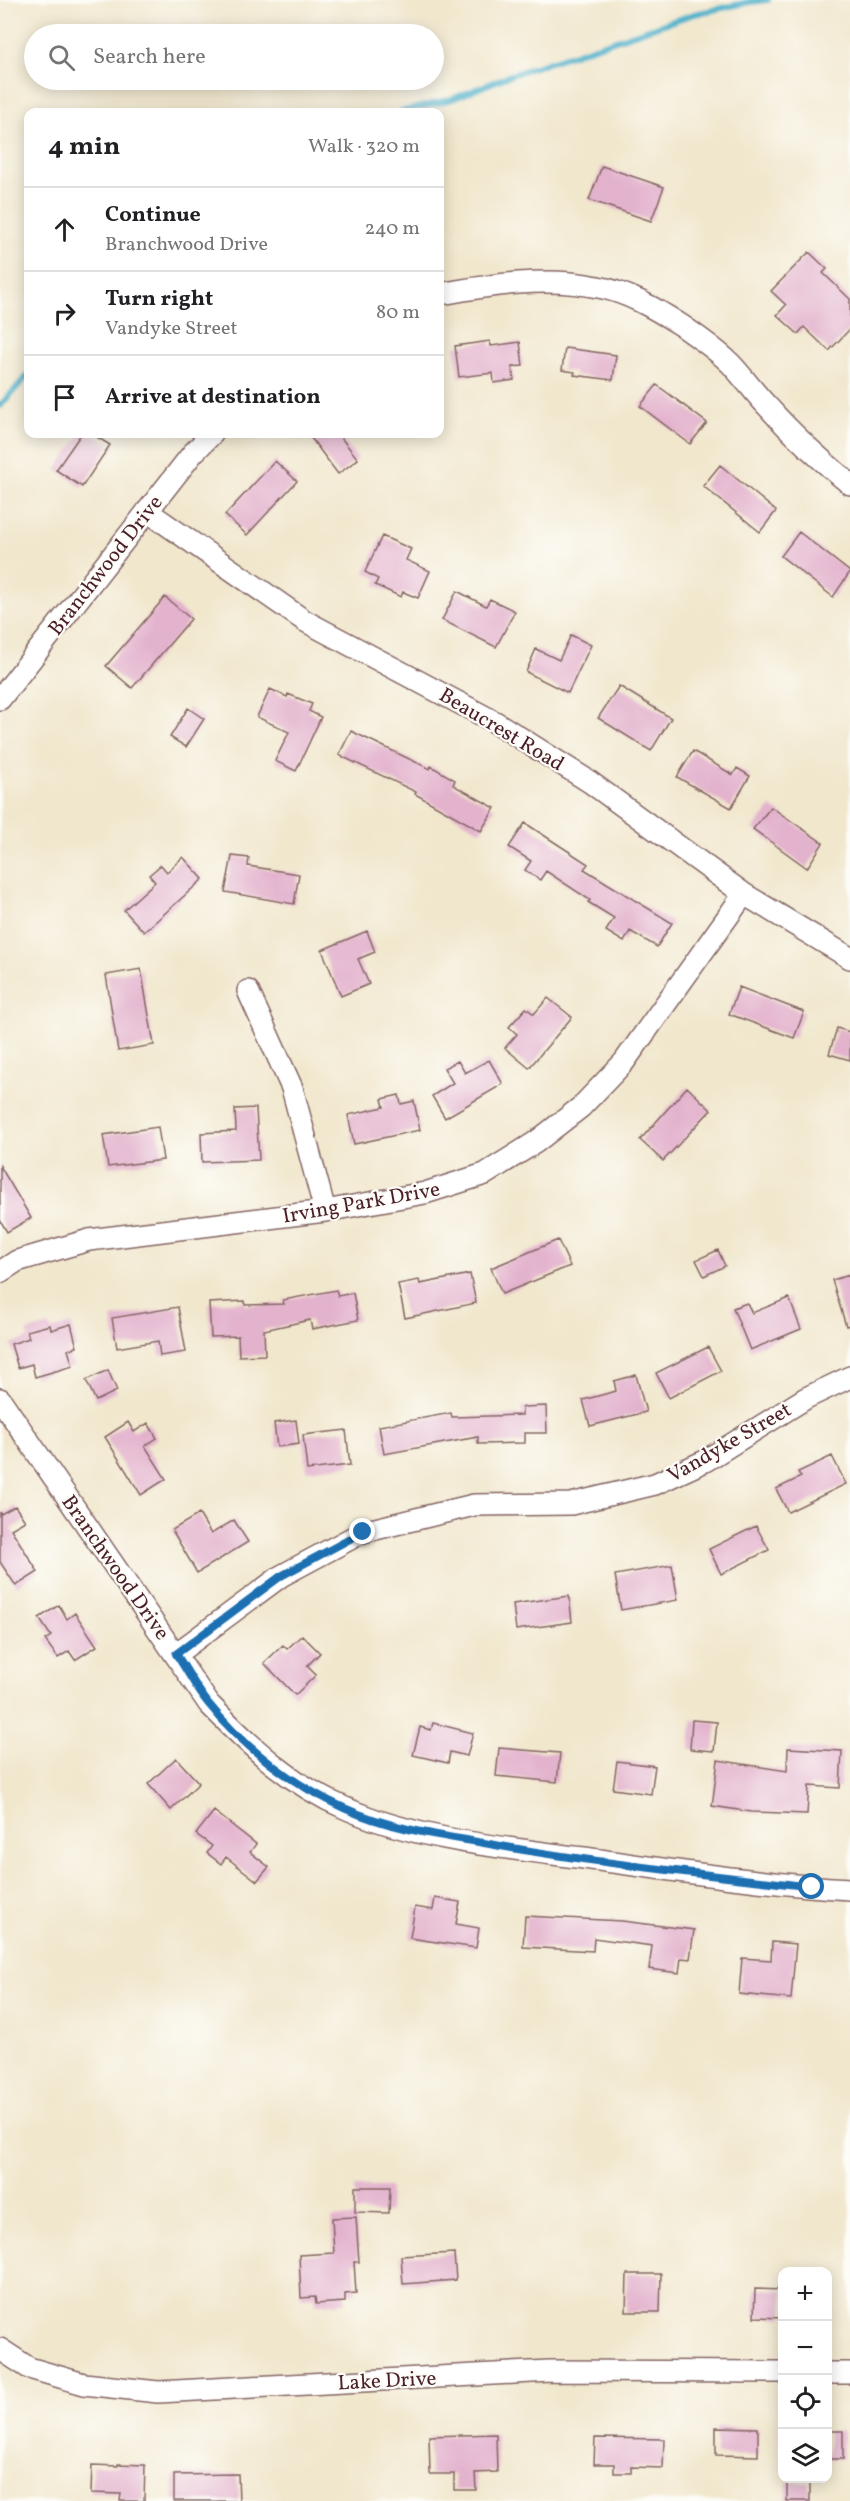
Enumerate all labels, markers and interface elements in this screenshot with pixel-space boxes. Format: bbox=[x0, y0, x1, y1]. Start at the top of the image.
search box bbox=[24, 24, 444, 90]
icon: search bbox=[45, 41, 78, 74]
text: Search here bbox=[93, 42, 206, 73]
text: 4 min bbox=[48, 129, 120, 165]
text: Walk · 320 m bbox=[308, 133, 420, 161]
text: Continue bbox=[105, 200, 201, 231]
icon: ahead bbox=[48, 213, 81, 246]
text: 240 m bbox=[365, 215, 420, 243]
text: Branchwood Drive bbox=[105, 231, 268, 259]
text: Turn right bbox=[105, 284, 213, 315]
icon: right bbox=[48, 297, 81, 330]
text: 80 m bbox=[376, 299, 420, 327]
text: Vandyke Street bbox=[105, 315, 237, 343]
icon: arrive bbox=[48, 381, 81, 414]
text: Arrive at destination bbox=[105, 382, 321, 413]
street label: Branchwood Drive bbox=[42, 490, 170, 642]
street label: Beaucrest Road bbox=[433, 681, 569, 779]
street label: Irving Park Drive bbox=[280, 1175, 442, 1232]
street label: Vandyke Street bbox=[662, 1396, 797, 1491]
street label: Branchwood Drive bbox=[54, 1489, 176, 1646]
route end bbox=[349, 1518, 375, 1544]
route start bbox=[798, 1873, 824, 1899]
map controls bbox=[778, 2267, 832, 2483]
button: + bbox=[778, 2267, 832, 2321]
button: − bbox=[778, 2321, 832, 2375]
street label: Lake Drive bbox=[337, 2364, 437, 2399]
button: locate bbox=[778, 2375, 832, 2429]
button: layers bbox=[778, 2429, 832, 2483]

